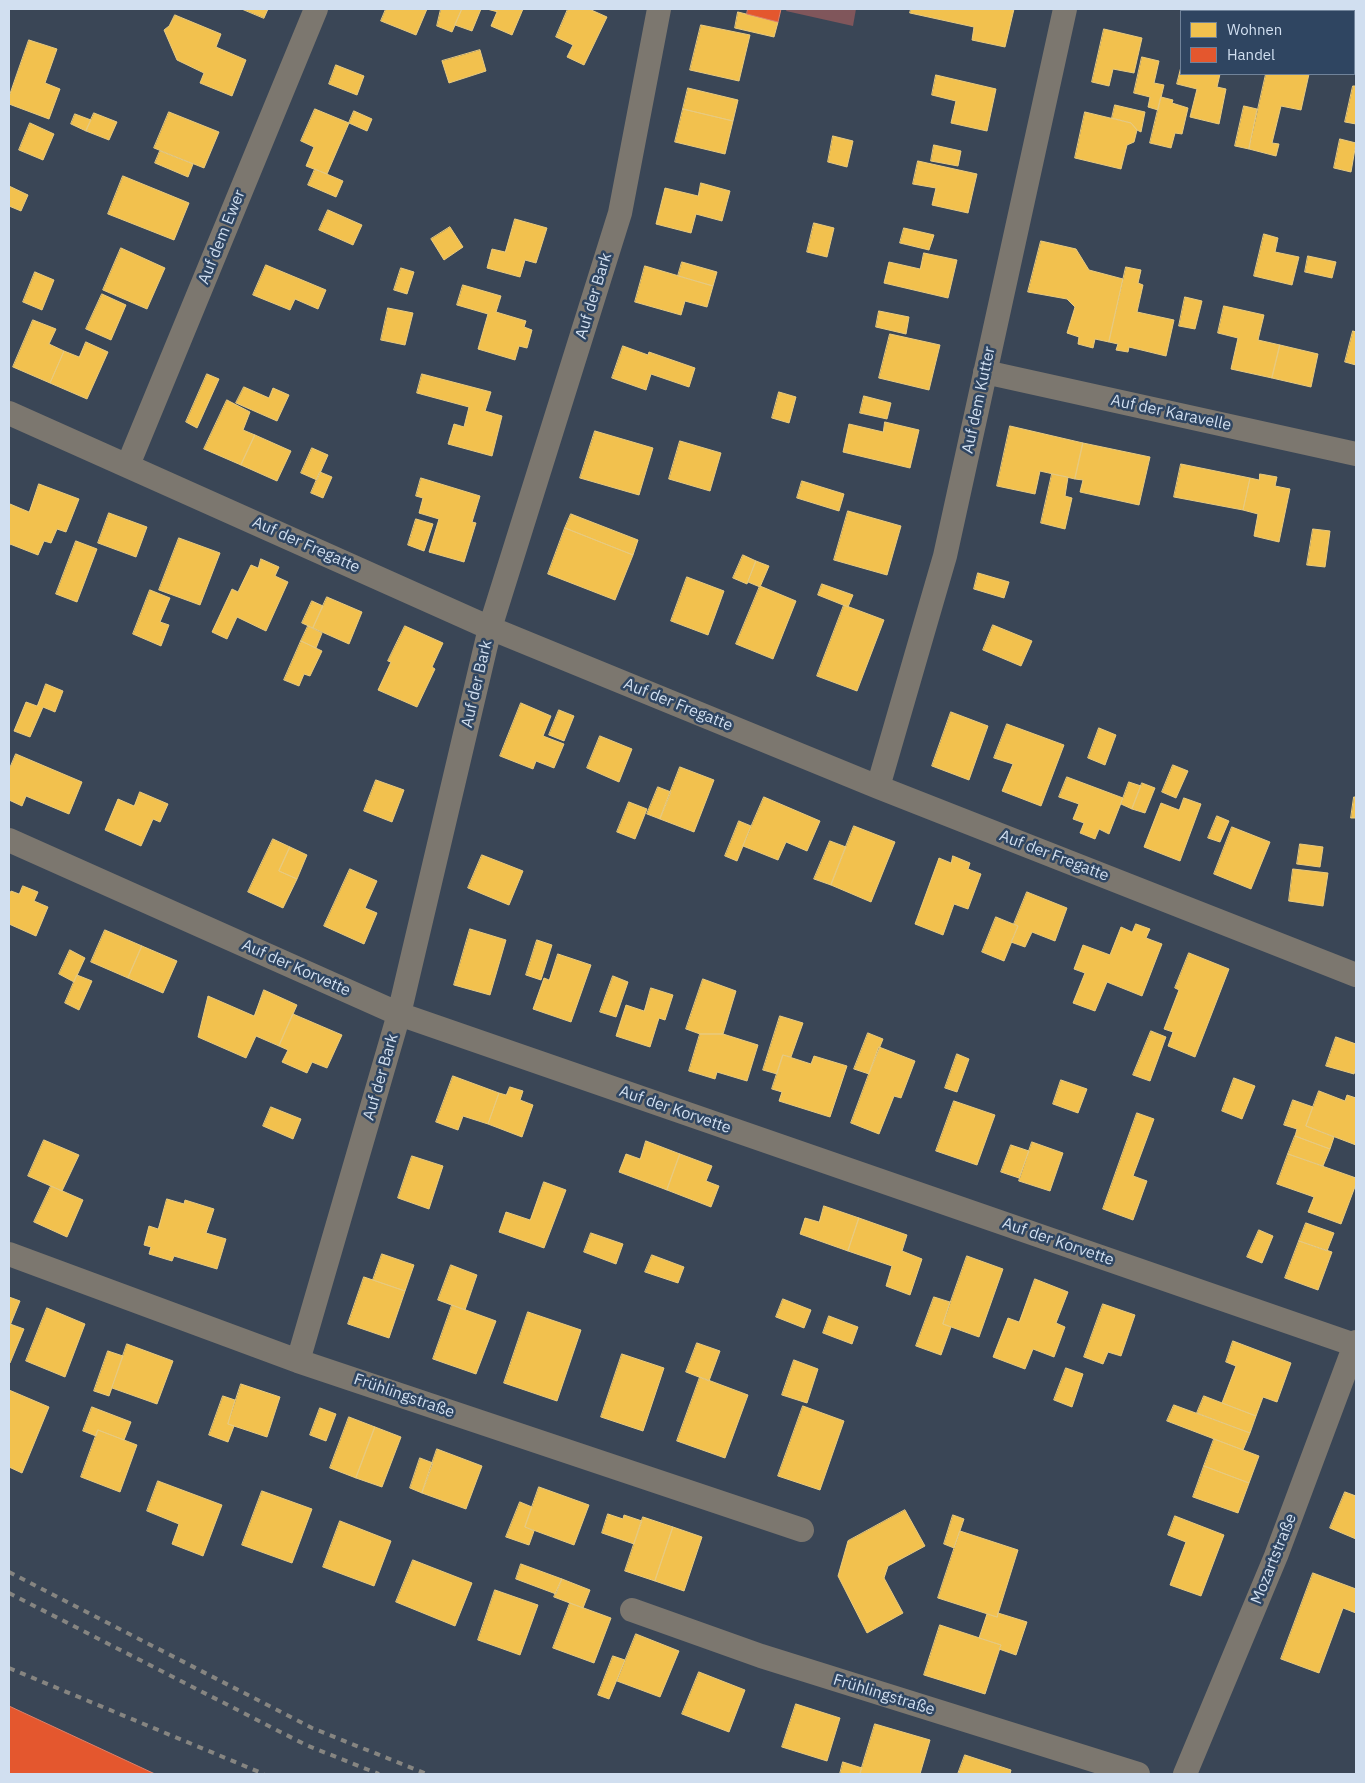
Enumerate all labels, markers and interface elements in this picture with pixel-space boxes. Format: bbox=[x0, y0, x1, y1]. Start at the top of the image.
legend bbox=[1180, 10, 1355, 75]
text: Wohnen bbox=[1227, 20, 1282, 39]
text: Handel bbox=[1227, 45, 1275, 64]
street label: Auf dem Ewer bbox=[194, 187, 250, 287]
street label: Auf der Bark bbox=[572, 250, 616, 342]
street label: Auf dem Kutter bbox=[958, 345, 1000, 455]
street label: Auf der Karavelle bbox=[1109, 391, 1233, 435]
street label: Auf der Fregatte bbox=[249, 513, 363, 577]
street label: Auf der Bark bbox=[458, 638, 496, 730]
street label: Auf der Fregatte bbox=[621, 674, 735, 736]
street label: Auf der Fregatte bbox=[996, 826, 1112, 886]
street label: Auf der Korvette bbox=[239, 935, 353, 1001]
street label: Auf der Bark bbox=[359, 1031, 403, 1123]
street label: Auf der Korvette bbox=[617, 1082, 733, 1138]
street label: Auf der Korvette bbox=[1000, 1214, 1116, 1270]
street label: Frühlingstraße bbox=[351, 1370, 457, 1422]
street label: Mozartstraße bbox=[1247, 1511, 1301, 1607]
street label: Frühlingstraße bbox=[831, 1670, 937, 1720]

